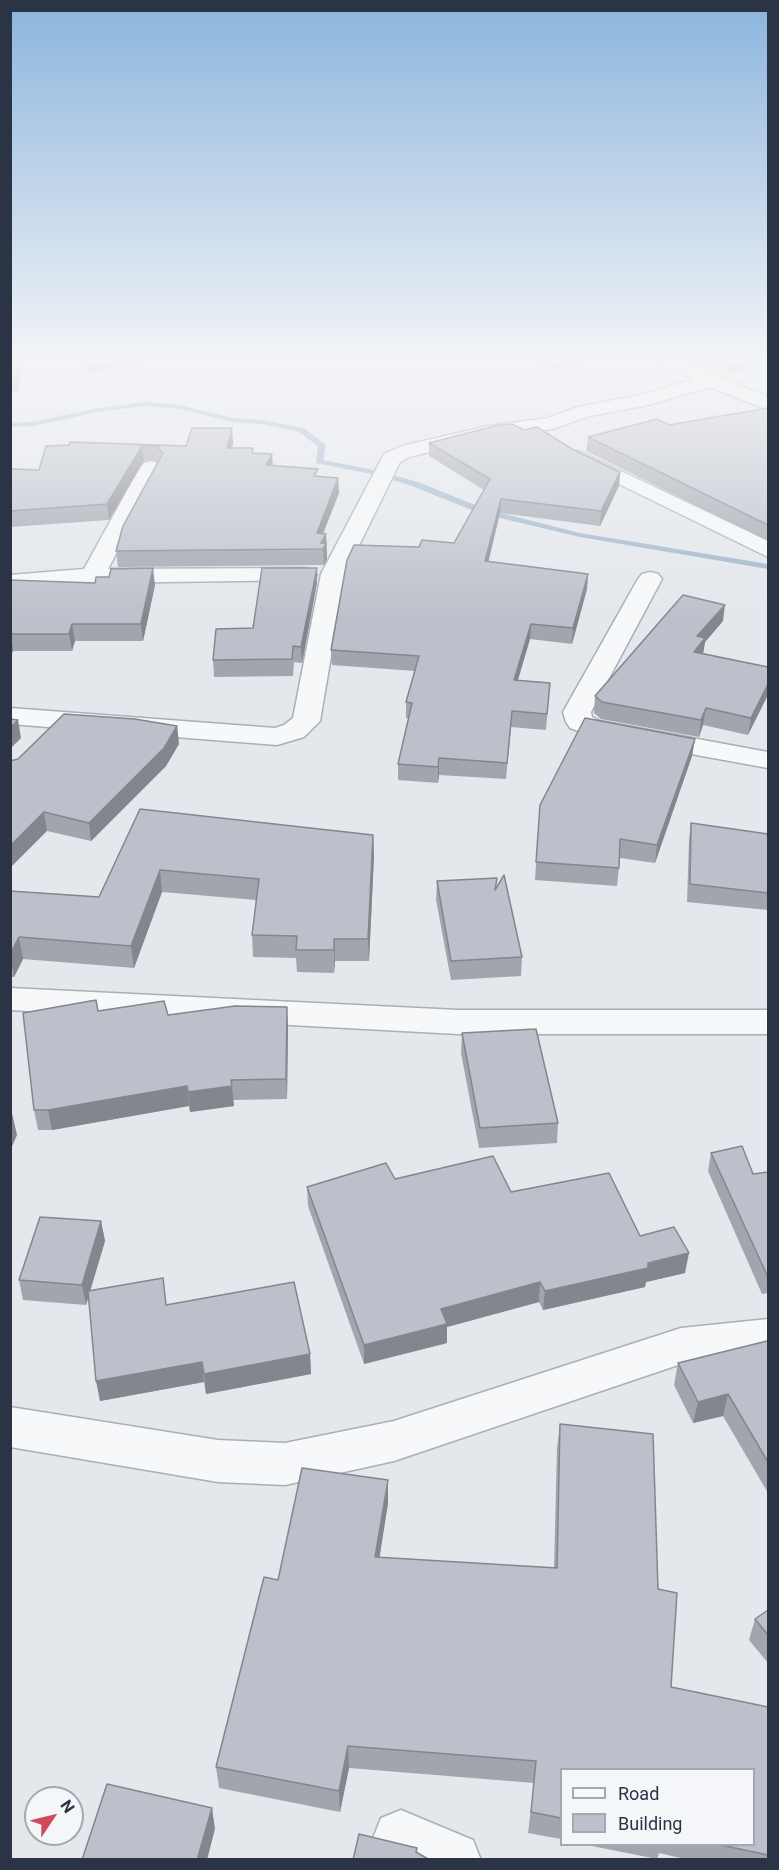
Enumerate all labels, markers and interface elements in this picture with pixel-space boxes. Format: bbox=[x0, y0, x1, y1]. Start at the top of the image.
legend bbox=[560, 1768, 755, 1846]
text: Road bbox=[618, 1783, 659, 1804]
north arrow bbox=[24, 1786, 84, 1846]
text: N bbox=[56, 1796, 79, 1817]
text: Building bbox=[618, 1813, 682, 1834]

